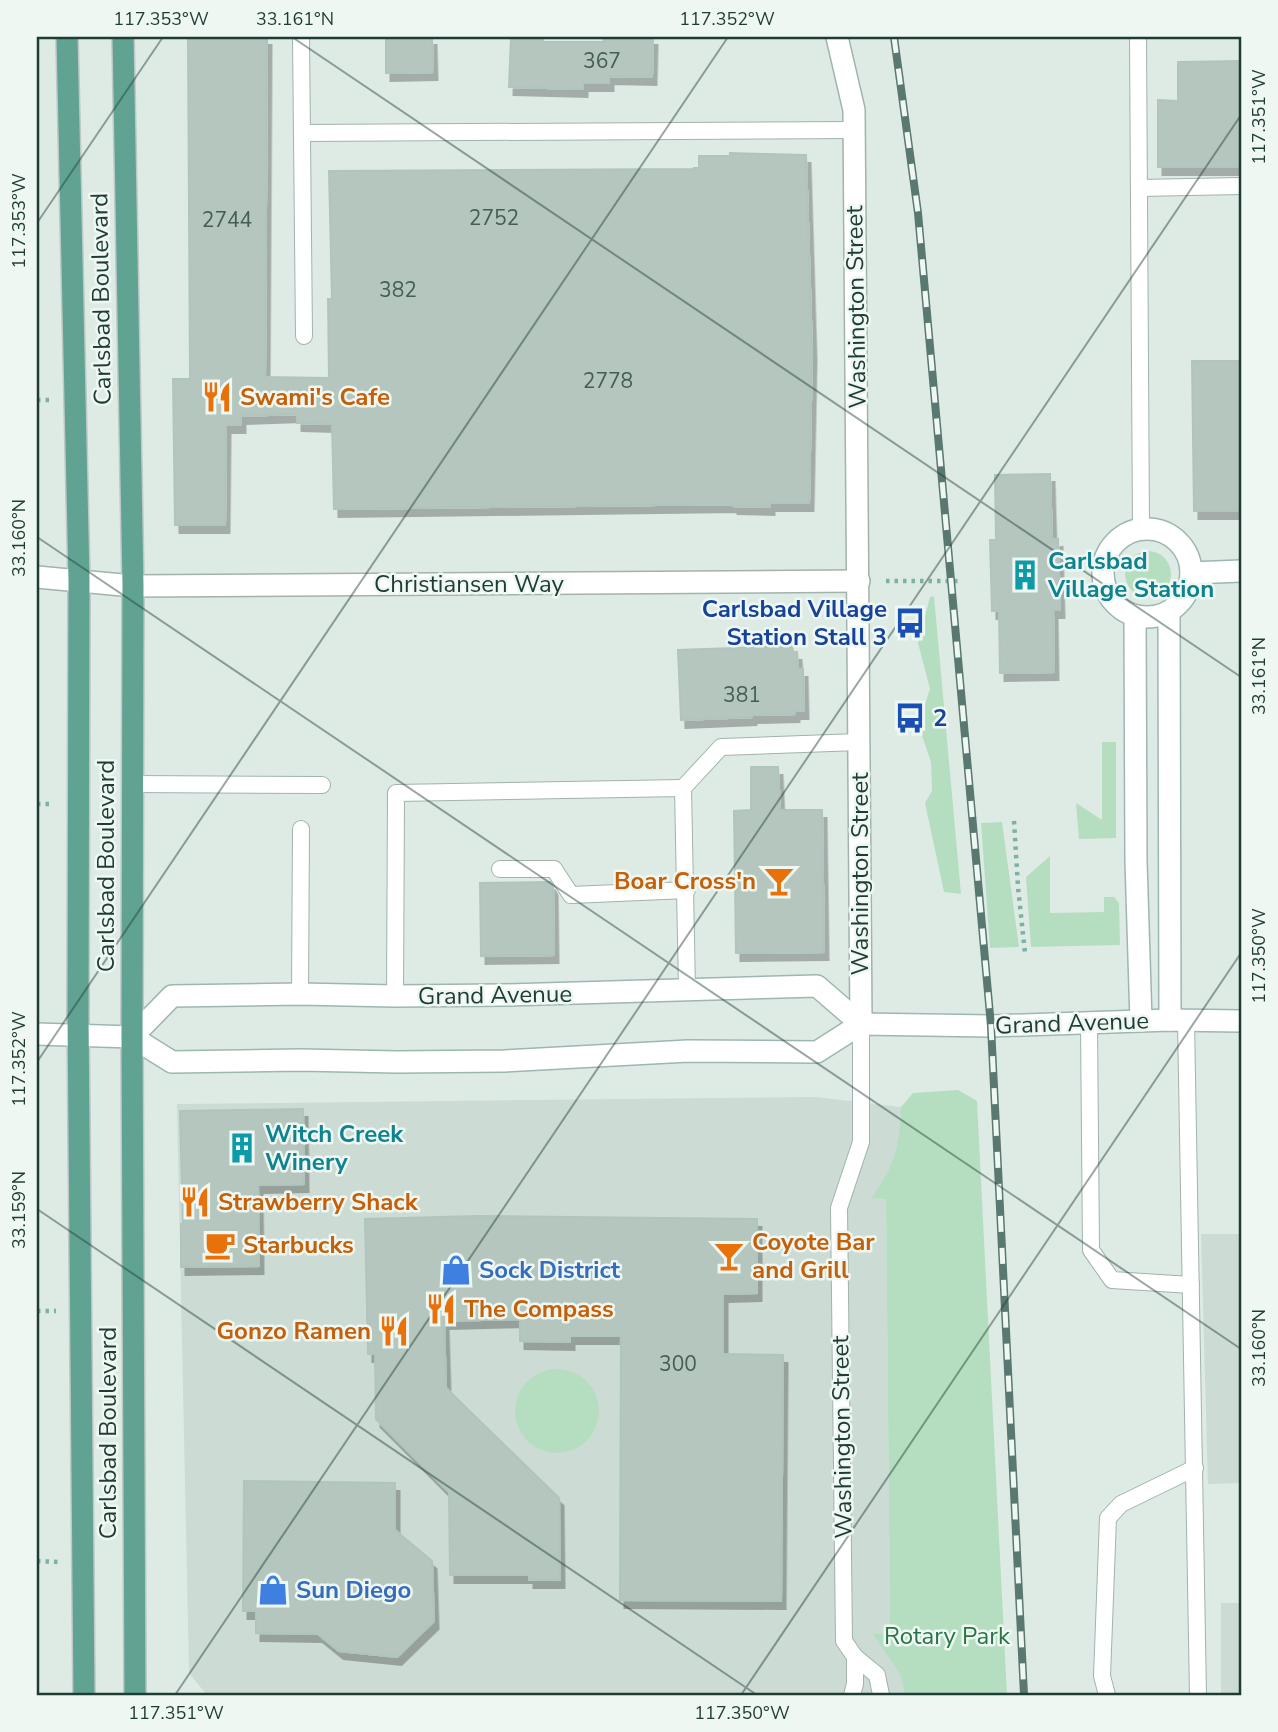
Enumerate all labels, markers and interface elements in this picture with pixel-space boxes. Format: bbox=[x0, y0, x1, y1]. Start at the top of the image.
text: 117.353°W bbox=[113, 7, 209, 31]
text: 33.161°N bbox=[256, 7, 334, 31]
text: 117.352°W bbox=[679, 7, 775, 31]
house number: 367 bbox=[583, 47, 621, 75]
text: 117.351°W bbox=[1247, 69, 1271, 165]
text: 117.353°W bbox=[7, 173, 31, 269]
street label: Carlsbad Boulevard bbox=[83, 193, 119, 405]
house number: 2752 bbox=[469, 204, 519, 232]
street label: Washington Street bbox=[838, 205, 874, 409]
house number: 2744 bbox=[202, 206, 252, 234]
house number: 382 bbox=[379, 276, 417, 304]
house number: 2778 bbox=[583, 367, 633, 395]
restaurant icon: Swami's Cafe bbox=[200, 380, 234, 414]
place label: Swami's Cafe bbox=[240, 381, 390, 413]
text: 33.160°N bbox=[7, 499, 31, 577]
place label: Carlsbad Village Station bbox=[1047, 545, 1214, 605]
building icon: Carlsbad Village Station bbox=[1008, 558, 1042, 592]
street label: Christiansen Way bbox=[374, 568, 565, 600]
place label: Carlsbad Village Station Stall 3 bbox=[702, 593, 887, 653]
bus stop icon: Carlsbad Village Station Stall 3 bbox=[893, 606, 927, 640]
text: 33.161°N bbox=[1247, 637, 1271, 715]
house number: 381 bbox=[723, 681, 761, 709]
bus stop icon: 2 bbox=[893, 701, 927, 735]
place label: 2 bbox=[933, 702, 947, 734]
street label: Carlsbad Boulevard bbox=[90, 760, 122, 972]
street label: Washington Street bbox=[844, 772, 876, 976]
bar icon: Boar Cross'n bbox=[762, 864, 796, 898]
place label: Boar Cross'n bbox=[614, 865, 756, 897]
text: 117.350°W bbox=[1247, 908, 1271, 1004]
street label: Grand Avenue bbox=[418, 978, 572, 1012]
street label: Grand Avenue bbox=[994, 1004, 1150, 1042]
text: 117.352°W bbox=[7, 1011, 31, 1107]
place label: Witch Creek Winery bbox=[265, 1118, 404, 1178]
building icon: Witch Creek Winery bbox=[225, 1131, 259, 1165]
text: 33.159°N bbox=[7, 1171, 31, 1249]
restaurant icon: Strawberry Shack bbox=[178, 1185, 212, 1219]
place label: Strawberry Shack bbox=[218, 1186, 419, 1218]
place label: Coyote Bar and Grill bbox=[752, 1226, 875, 1286]
cafe icon: Starbucks bbox=[203, 1228, 237, 1262]
place label: Starbucks bbox=[243, 1229, 354, 1261]
bar icon: Coyote Bar and Grill bbox=[712, 1239, 746, 1273]
shop icon: Sock District bbox=[439, 1253, 473, 1287]
place label: Sock District bbox=[479, 1254, 621, 1286]
restaurant icon: The Compass bbox=[424, 1292, 458, 1326]
place label: The Compass bbox=[464, 1293, 614, 1325]
text: 33.160°N bbox=[1247, 1309, 1271, 1387]
restaurant icon: Gonzo Ramen bbox=[377, 1314, 411, 1348]
place label: Gonzo Ramen bbox=[216, 1315, 371, 1347]
street label: Carlsbad Boulevard bbox=[92, 1327, 124, 1539]
street label: Washington Street bbox=[824, 1335, 860, 1539]
house number: 300 bbox=[659, 1350, 697, 1378]
shop icon: Sun Diego bbox=[256, 1573, 290, 1607]
place label: Sun Diego bbox=[296, 1574, 411, 1606]
park label: Rotary Park bbox=[884, 1620, 1011, 1652]
text: 117.351°W bbox=[128, 1701, 224, 1725]
text: 117.350°W bbox=[694, 1701, 790, 1725]

